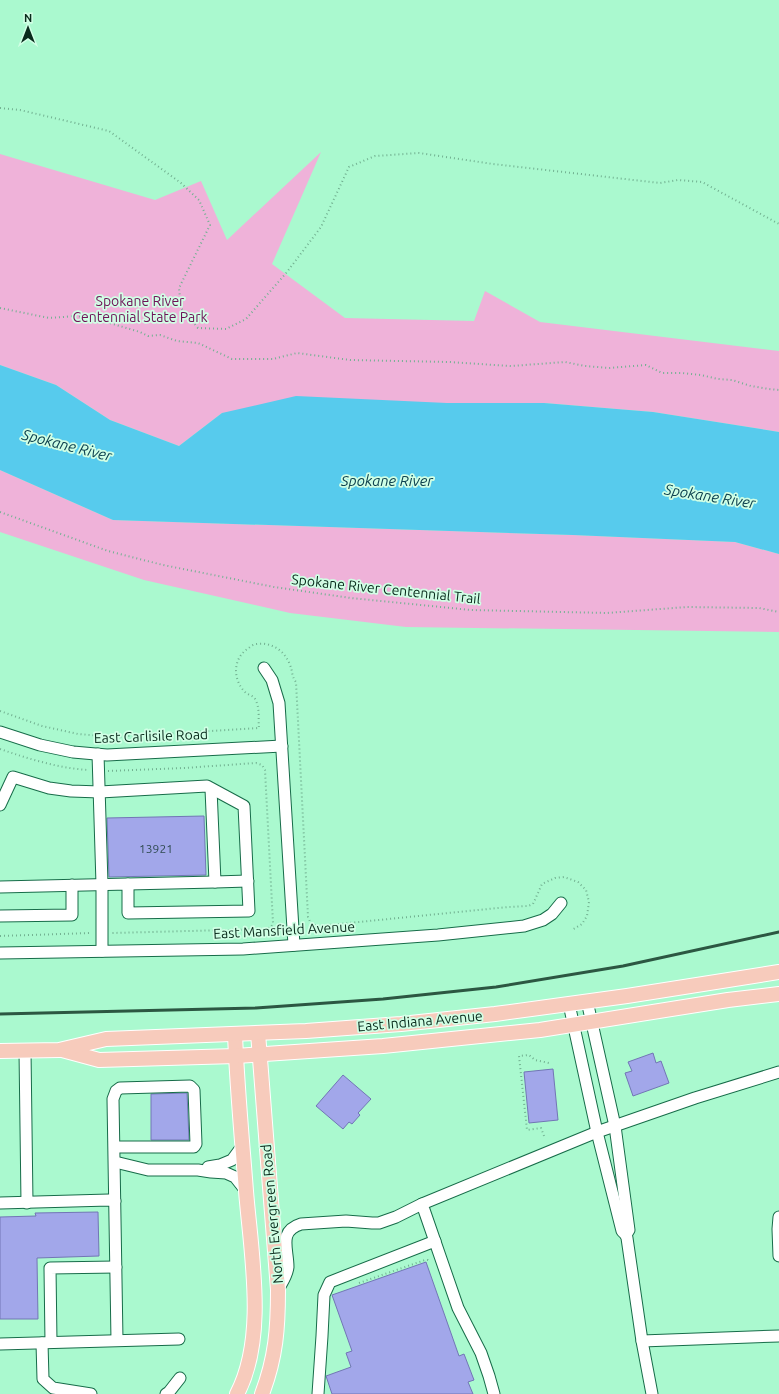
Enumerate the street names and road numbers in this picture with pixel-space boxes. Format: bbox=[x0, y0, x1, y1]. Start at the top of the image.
street label: Spokane River Centennial Trail bbox=[291, 571, 482, 607]
street label: East Carlisile Road bbox=[94, 726, 208, 746]
street label: East Mansfield Avenue bbox=[213, 918, 355, 942]
street label: East Indiana Avenue bbox=[357, 1008, 483, 1034]
street label: North Evergreen Road bbox=[258, 1144, 286, 1284]

